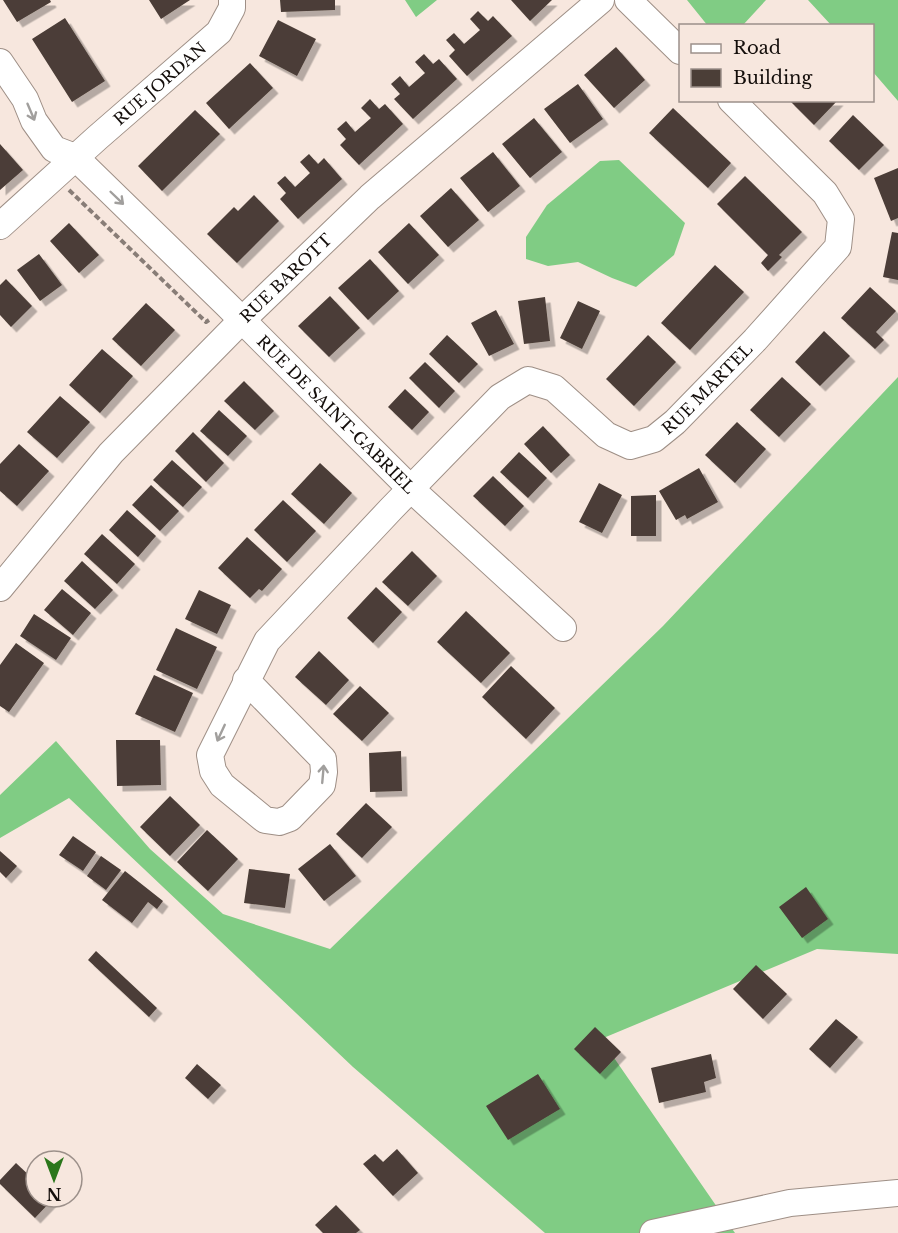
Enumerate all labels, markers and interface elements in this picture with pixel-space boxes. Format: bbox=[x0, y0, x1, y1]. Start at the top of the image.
legend bbox=[679, 24, 874, 102]
text: Road bbox=[733, 37, 781, 59]
street label: RUE JORDAN bbox=[109, 38, 210, 129]
text: Building bbox=[733, 67, 812, 89]
one-way arrow bbox=[26, 102, 37, 120]
one-way arrow bbox=[109, 191, 124, 205]
street label: RUE BAROTT bbox=[236, 229, 336, 327]
street label: RUE DE SAINT-GABRIEL bbox=[253, 331, 420, 498]
street label: RUE MARTEL bbox=[658, 339, 757, 439]
one-way arrow bbox=[214, 724, 226, 742]
one-way arrow bbox=[318, 765, 329, 785]
north arrow bbox=[24, 1149, 84, 1209]
text: N bbox=[46, 1184, 62, 1204]

